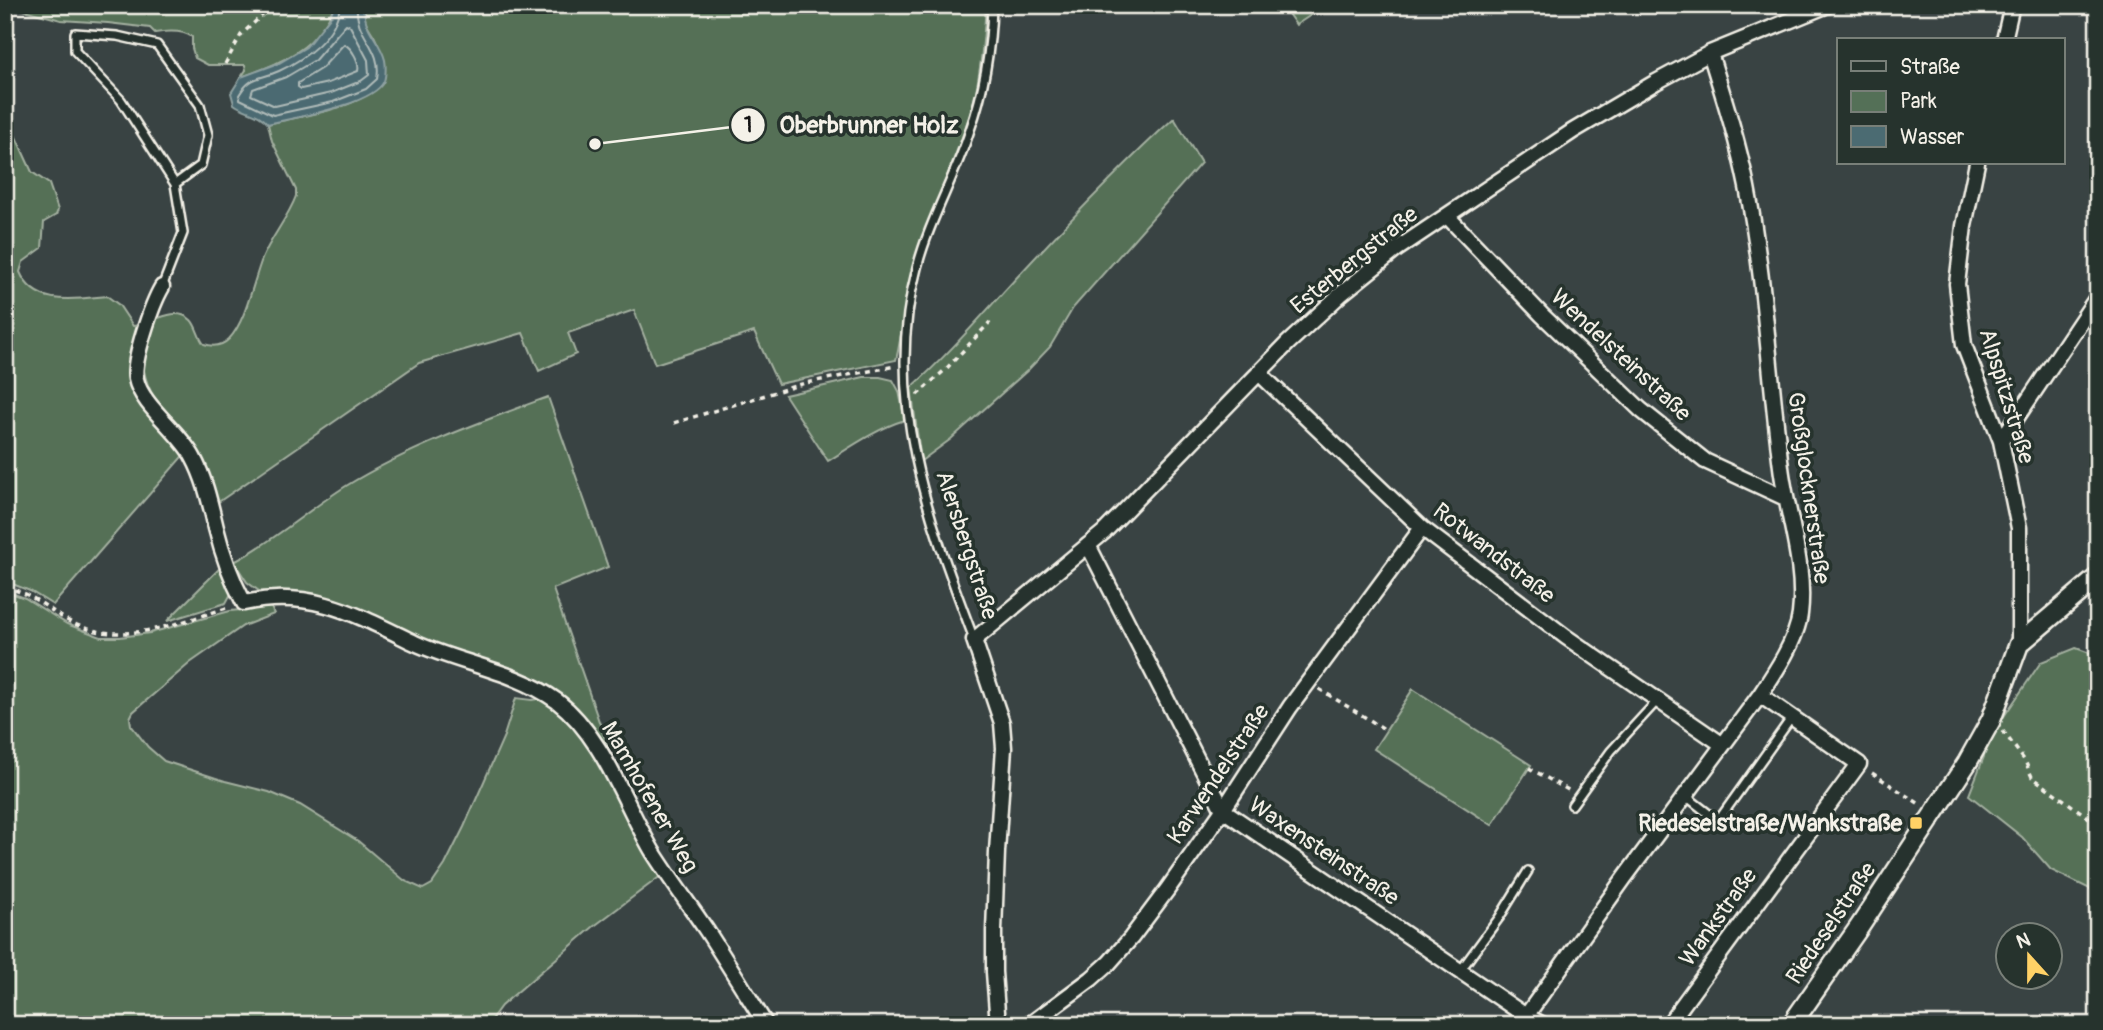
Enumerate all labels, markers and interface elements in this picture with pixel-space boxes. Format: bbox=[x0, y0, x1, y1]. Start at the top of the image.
legend bbox=[1837, 38, 2064, 164]
text: Straße bbox=[1900, 54, 1960, 81]
text: Park bbox=[1900, 88, 1937, 115]
callout: Oberbrunner Holz bbox=[731, 103, 973, 148]
text: Oberbrunner Holz bbox=[780, 111, 959, 140]
text: 1 bbox=[744, 112, 752, 139]
text: Wasser bbox=[1900, 124, 1965, 151]
street label: Esterbergstraße bbox=[1284, 199, 1424, 320]
street label: Wendelsteinstraße bbox=[1545, 283, 1698, 428]
street label: Alpspitzstraße bbox=[1973, 325, 2042, 468]
street label: Großglocknerstraße bbox=[1781, 390, 1837, 586]
street label: Alersbergstraße bbox=[929, 467, 1005, 624]
street label: Rotwandstraße bbox=[1427, 496, 1561, 610]
street label: Karwendelstraße bbox=[1160, 698, 1276, 850]
street label: Mamhofener Weg bbox=[595, 716, 705, 878]
street label: Waxensteinstraße bbox=[1243, 790, 1405, 912]
place label: Riedeselstraße/Wankstraße bbox=[1638, 809, 1903, 838]
marker: Riedeselstraße/Wankstraße bbox=[1908, 815, 1924, 831]
street label: Riedeselstraße bbox=[1780, 856, 1883, 990]
street label: Wankstraße bbox=[1673, 862, 1764, 972]
north arrow bbox=[1994, 922, 2064, 992]
text: N bbox=[2013, 928, 2034, 955]

